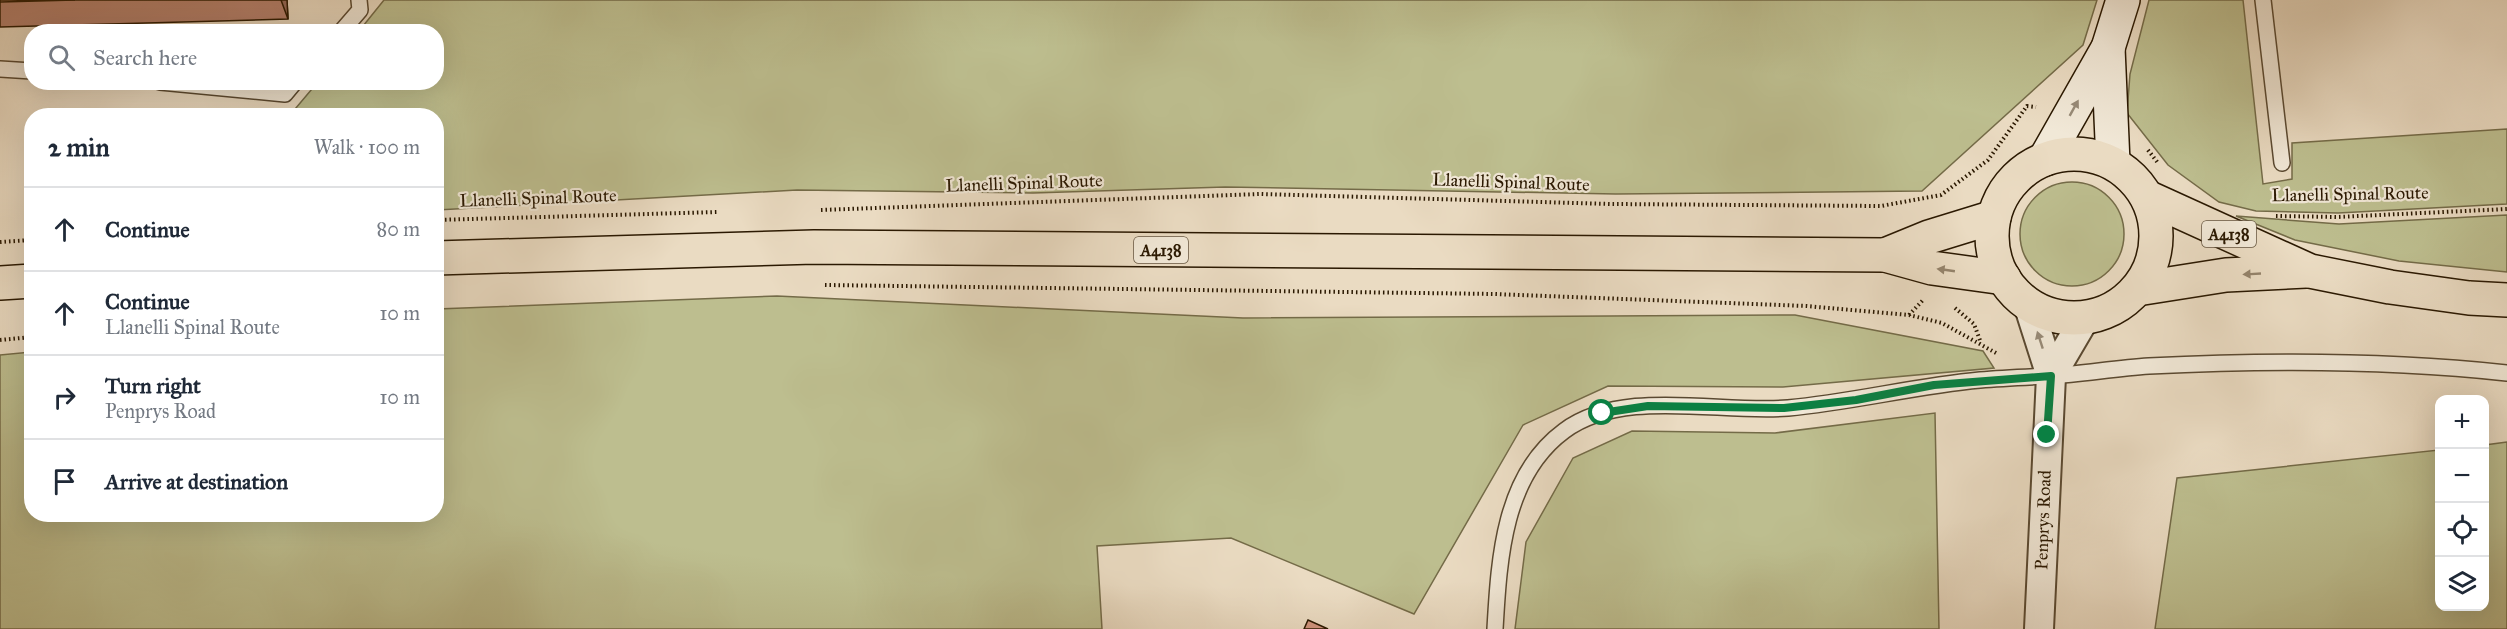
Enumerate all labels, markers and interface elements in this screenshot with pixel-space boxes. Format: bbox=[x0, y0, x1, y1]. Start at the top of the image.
search box bbox=[24, 24, 444, 90]
icon: search bbox=[45, 41, 78, 74]
text: Search here bbox=[93, 44, 197, 71]
one-way arrow bbox=[2069, 99, 2079, 116]
text: 2 min bbox=[48, 131, 109, 163]
text: Walk · 100 m bbox=[314, 135, 420, 159]
street label: Llanelli Spinal Route bbox=[1432, 168, 1590, 196]
street label: Llanelli Spinal Route bbox=[945, 169, 1103, 197]
street label: Llanelli Spinal Route bbox=[2271, 182, 2429, 206]
street label: Llanelli Spinal Route bbox=[459, 184, 617, 212]
icon: ahead bbox=[48, 213, 81, 246]
text: Continue bbox=[105, 216, 190, 243]
text: 80 m bbox=[377, 217, 420, 241]
road number: A4138 bbox=[2202, 221, 2256, 247]
road number: A4138 bbox=[1134, 237, 1188, 263]
one-way arrow bbox=[1936, 266, 1955, 275]
one-way arrow bbox=[2242, 269, 2261, 278]
text: Continue bbox=[105, 288, 190, 315]
icon: ahead bbox=[48, 297, 81, 330]
text: 10 m bbox=[379, 301, 420, 325]
text: Llanelli Spinal Route bbox=[105, 315, 280, 339]
one-way arrow bbox=[2035, 331, 2044, 349]
text: Turn right bbox=[105, 372, 201, 399]
icon: right bbox=[48, 381, 81, 414]
text: 10 m bbox=[379, 385, 420, 409]
map controls bbox=[2435, 395, 2489, 611]
button: + bbox=[2435, 395, 2489, 449]
text: Penprys Road bbox=[105, 399, 216, 423]
route start bbox=[1588, 399, 1614, 425]
route end bbox=[2033, 421, 2059, 447]
button: − bbox=[2435, 449, 2489, 503]
icon: arrive bbox=[48, 465, 81, 498]
text: Arrive at destination bbox=[105, 468, 288, 495]
street label: Penprys Road bbox=[2030, 470, 2056, 570]
button: locate bbox=[2435, 503, 2489, 557]
button: layers bbox=[2435, 557, 2489, 611]

